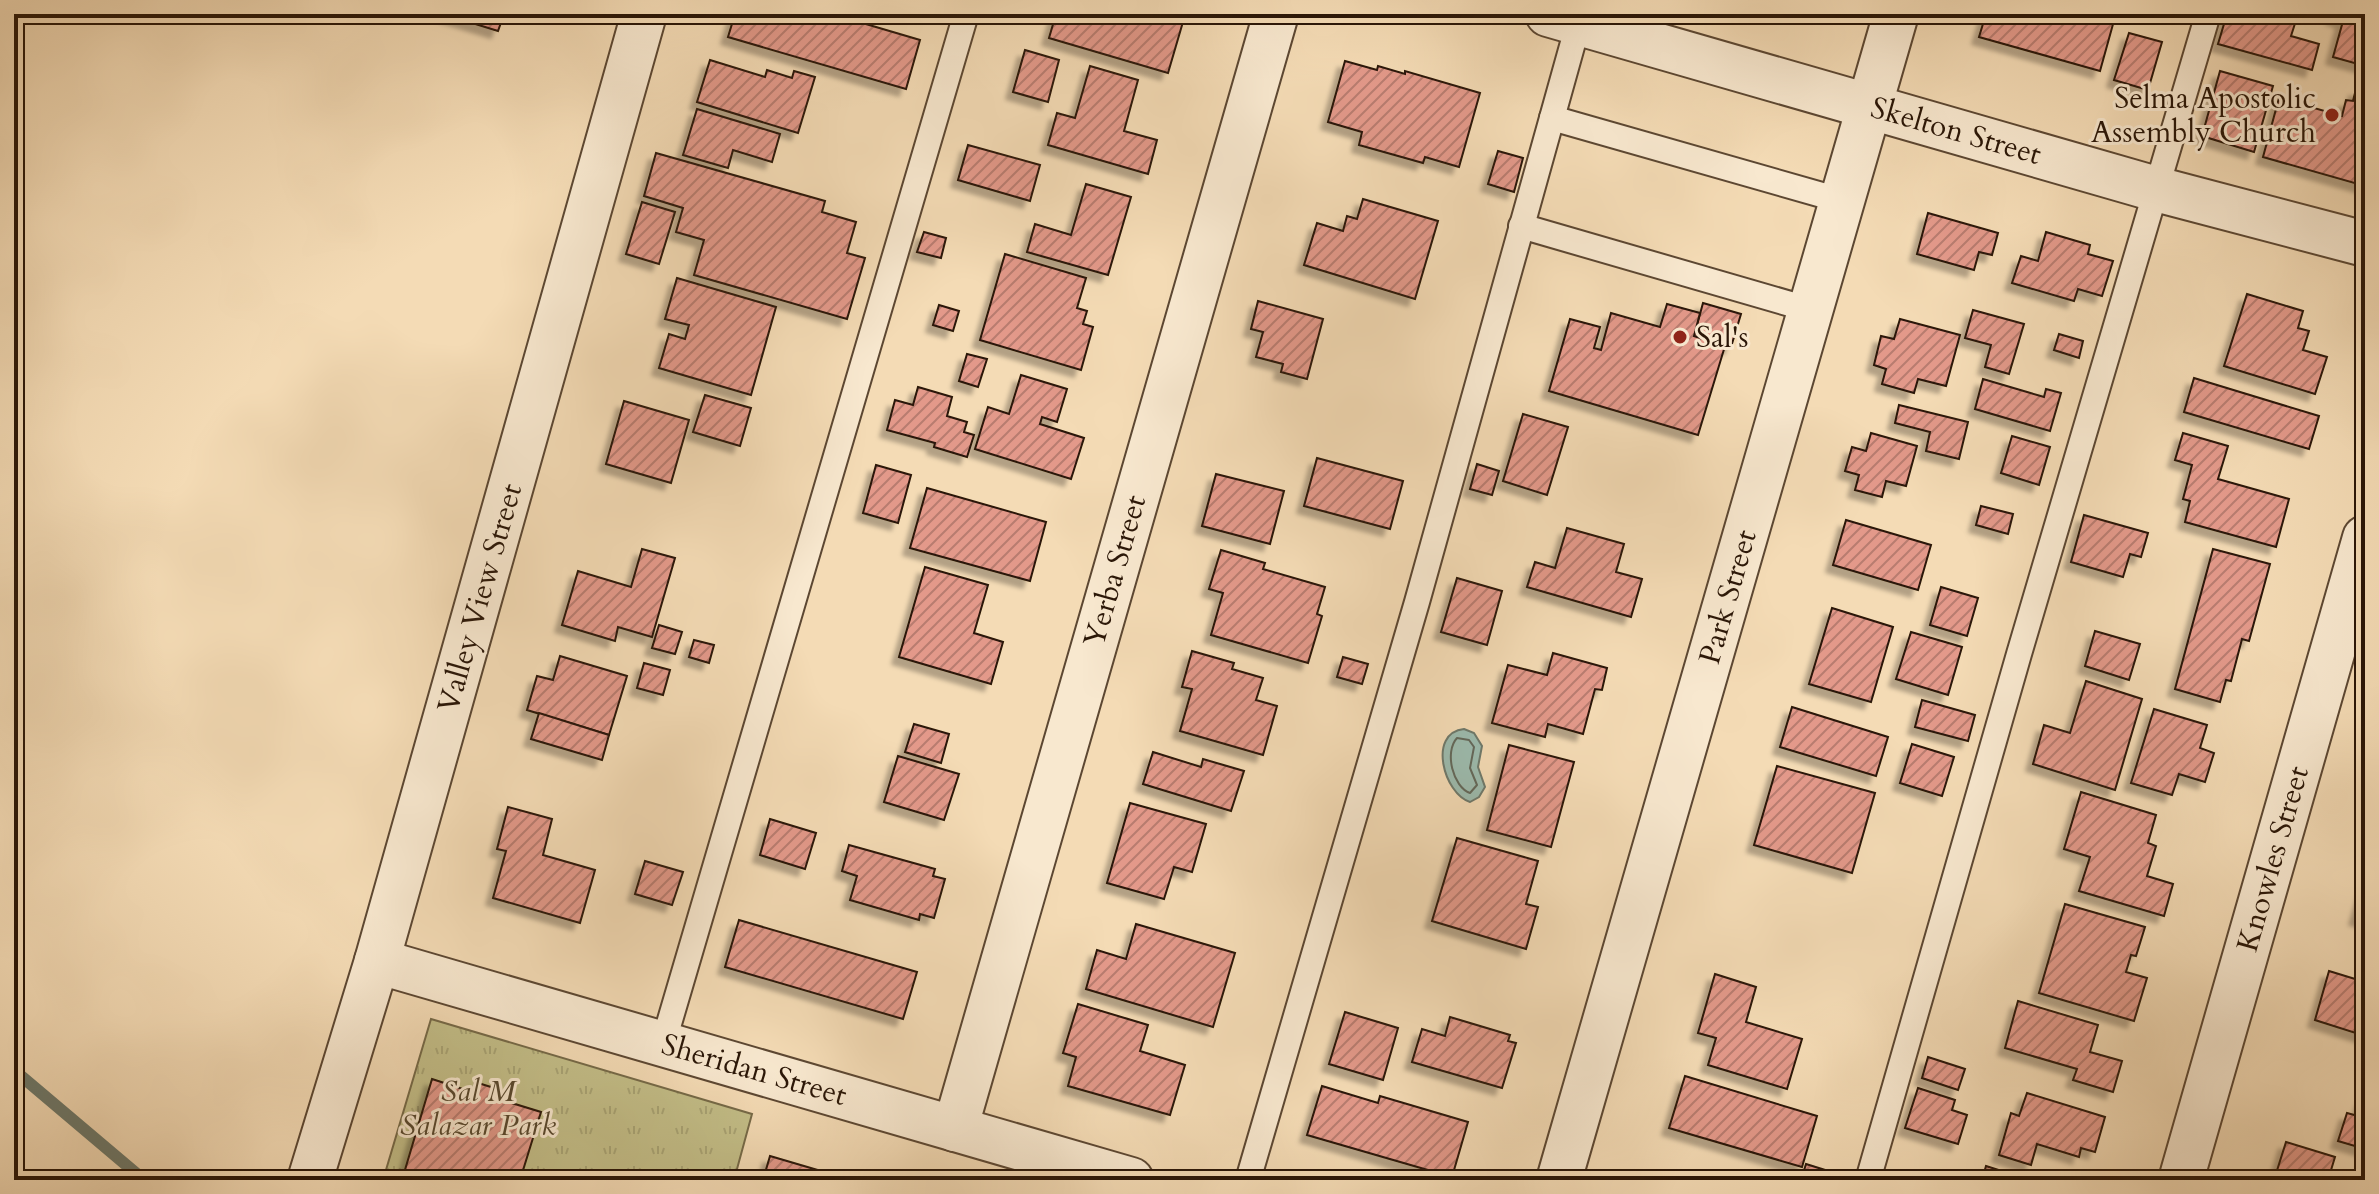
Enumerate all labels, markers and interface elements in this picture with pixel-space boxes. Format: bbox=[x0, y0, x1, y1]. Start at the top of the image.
place label: Selma Apostolic Assembly Church bbox=[2091, 78, 2317, 153]
street label: Skelton Street bbox=[1866, 87, 2046, 175]
marker: Selma Apostolic Assembly Church bbox=[2323, 106, 2341, 124]
place label: Sal's bbox=[1696, 317, 1748, 358]
marker: Sal's bbox=[1671, 328, 1689, 346]
street label: Valley View Street bbox=[428, 478, 532, 717]
street label: Yerba Street bbox=[1074, 490, 1156, 652]
street label: Park Street bbox=[1689, 525, 1767, 669]
street label: Knowles Street bbox=[2227, 761, 2319, 957]
street label: Sheridan Street bbox=[657, 1024, 852, 1116]
park label: Sal M Salazar Park bbox=[400, 1071, 556, 1146]

